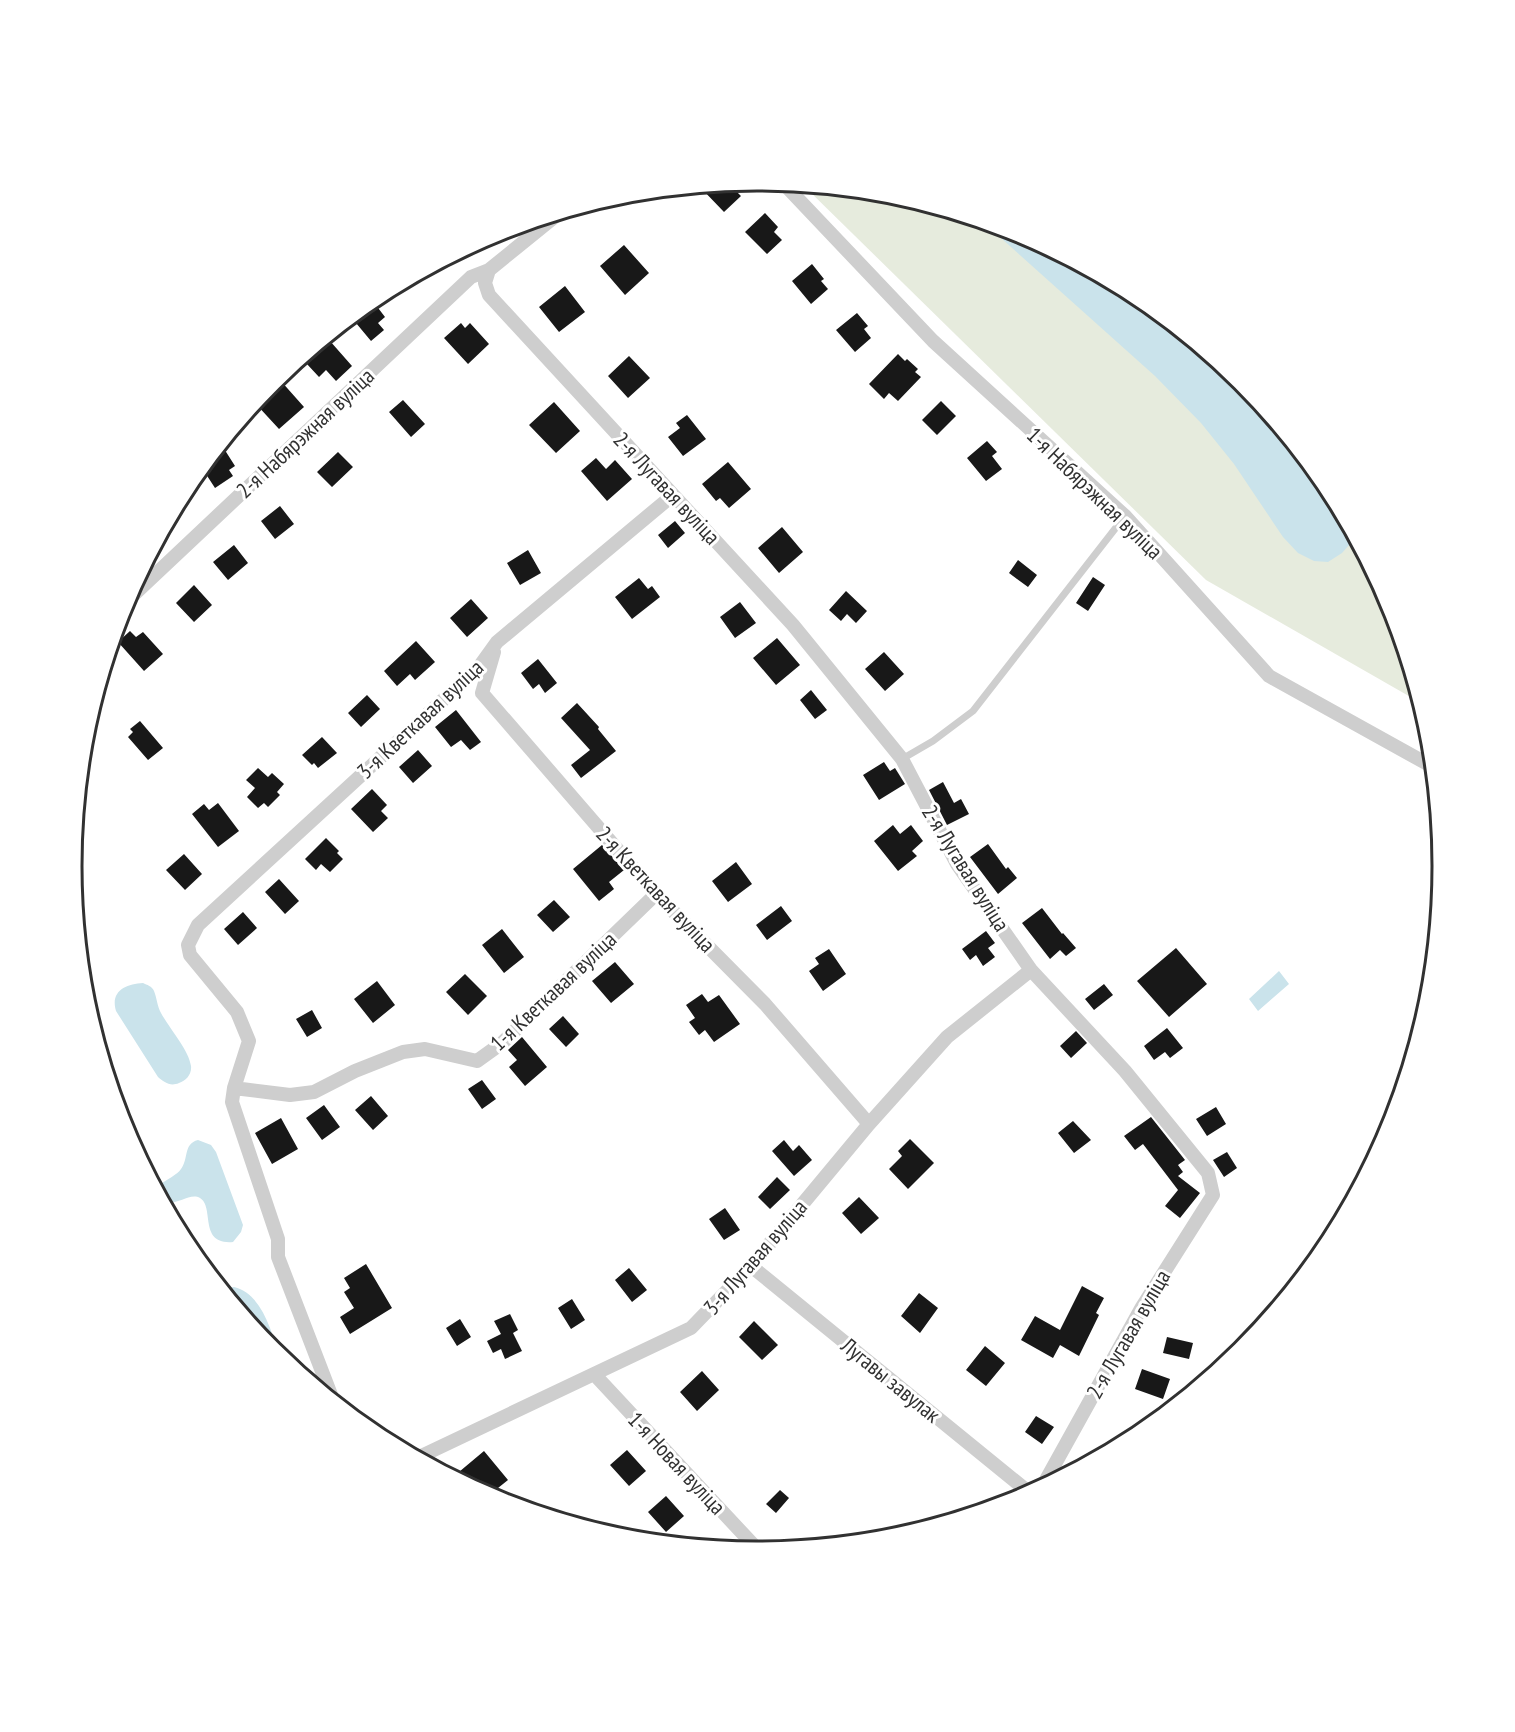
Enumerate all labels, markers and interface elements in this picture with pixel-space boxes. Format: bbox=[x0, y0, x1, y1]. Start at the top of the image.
street label: 2-я Набярэжная вуліца bbox=[230, 362, 380, 504]
street label: 1-я Набярэжная вуліца bbox=[1021, 421, 1169, 565]
street label: 2-я Лугавая вуліца bbox=[608, 426, 726, 550]
street label: 3-я Кветкавая вуліца bbox=[351, 653, 489, 785]
street label: 2-я Лугавая вуліца bbox=[916, 799, 1016, 937]
street label: 2-я Кветкавая вуліца bbox=[590, 820, 722, 958]
street label: 1-я Кветкавая вуліца bbox=[484, 925, 622, 1057]
street label: 3-я Лугавая вуліца bbox=[697, 1193, 813, 1321]
street label: 2-я Лугавая вуліца bbox=[1080, 1265, 1176, 1403]
street label: Лугавы завулак bbox=[835, 1331, 947, 1429]
street label: 1-я Новая вуліца bbox=[622, 1406, 732, 1520]

